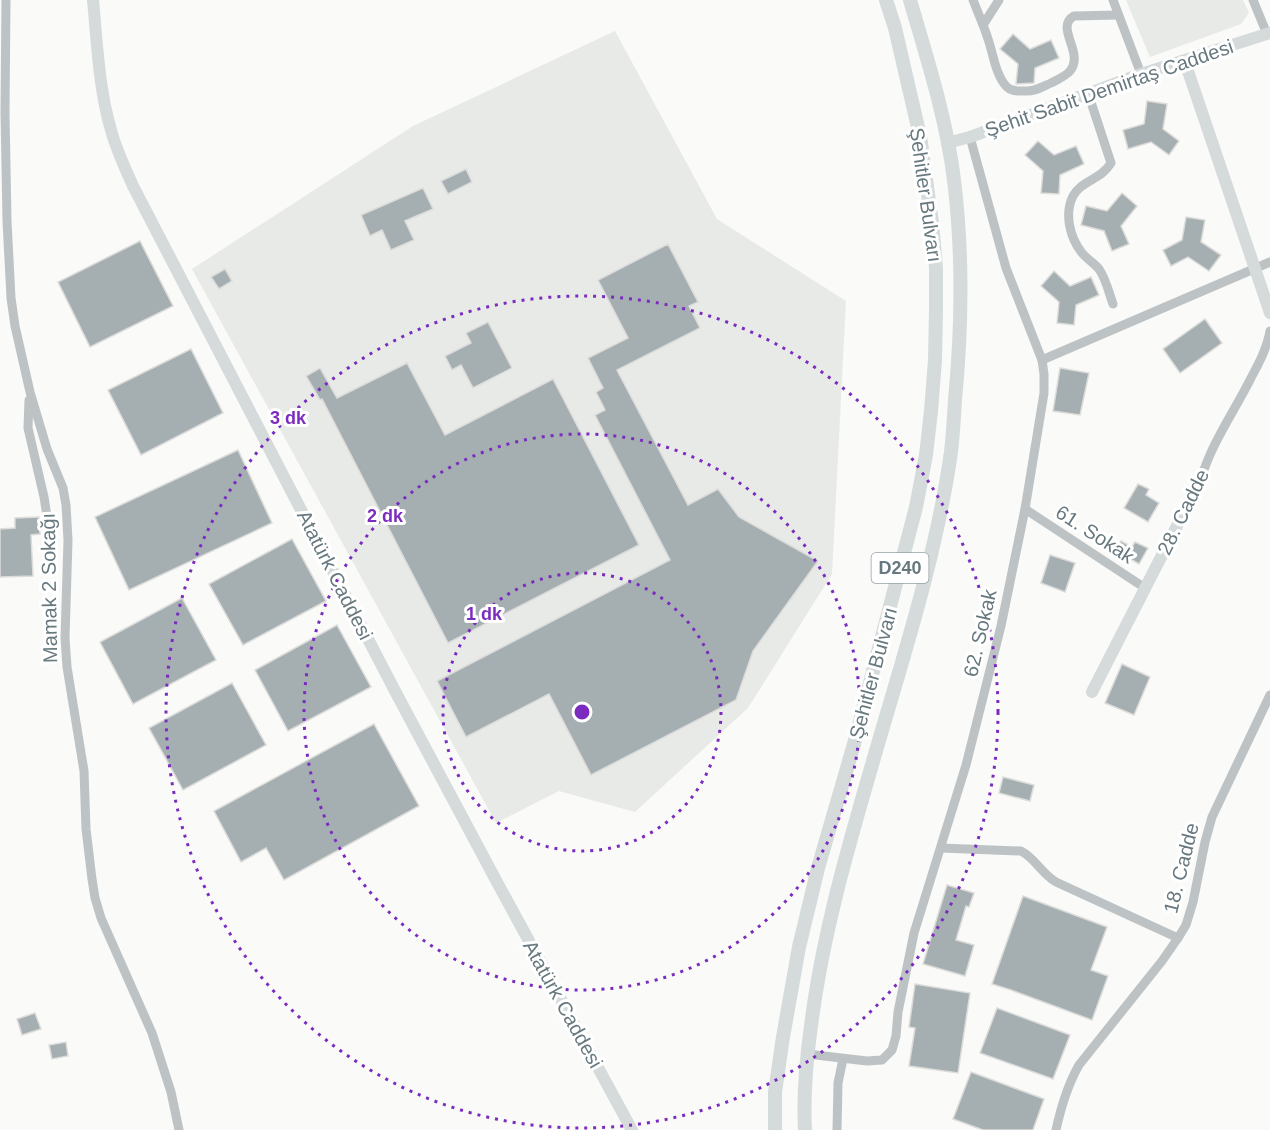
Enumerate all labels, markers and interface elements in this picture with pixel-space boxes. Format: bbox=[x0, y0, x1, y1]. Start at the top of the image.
street label: Şehit Sabit Demirtaş Caddesi bbox=[982, 35, 1236, 141]
street label: Şehitler Bulvarı bbox=[906, 126, 946, 264]
text: 3 dk bbox=[270, 408, 307, 428]
street label: 28. Cadde bbox=[1153, 466, 1213, 558]
street label: 61. Sokak bbox=[1052, 501, 1139, 568]
text: 2 dk bbox=[367, 506, 404, 526]
street label: Atatürk Caddesi bbox=[293, 507, 377, 643]
street label: Mamak 2 Sokağı bbox=[37, 513, 61, 663]
road number: D240 bbox=[872, 553, 928, 583]
street label: 62. Sokak bbox=[959, 586, 1001, 679]
text: 1 dk bbox=[466, 604, 503, 624]
street label: Şehitler Bulvarı bbox=[845, 605, 901, 741]
centre of rings bbox=[572, 702, 592, 722]
street label: 18. Cadde bbox=[1159, 821, 1203, 915]
street label: Atatürk Caddesi bbox=[519, 936, 607, 1072]

